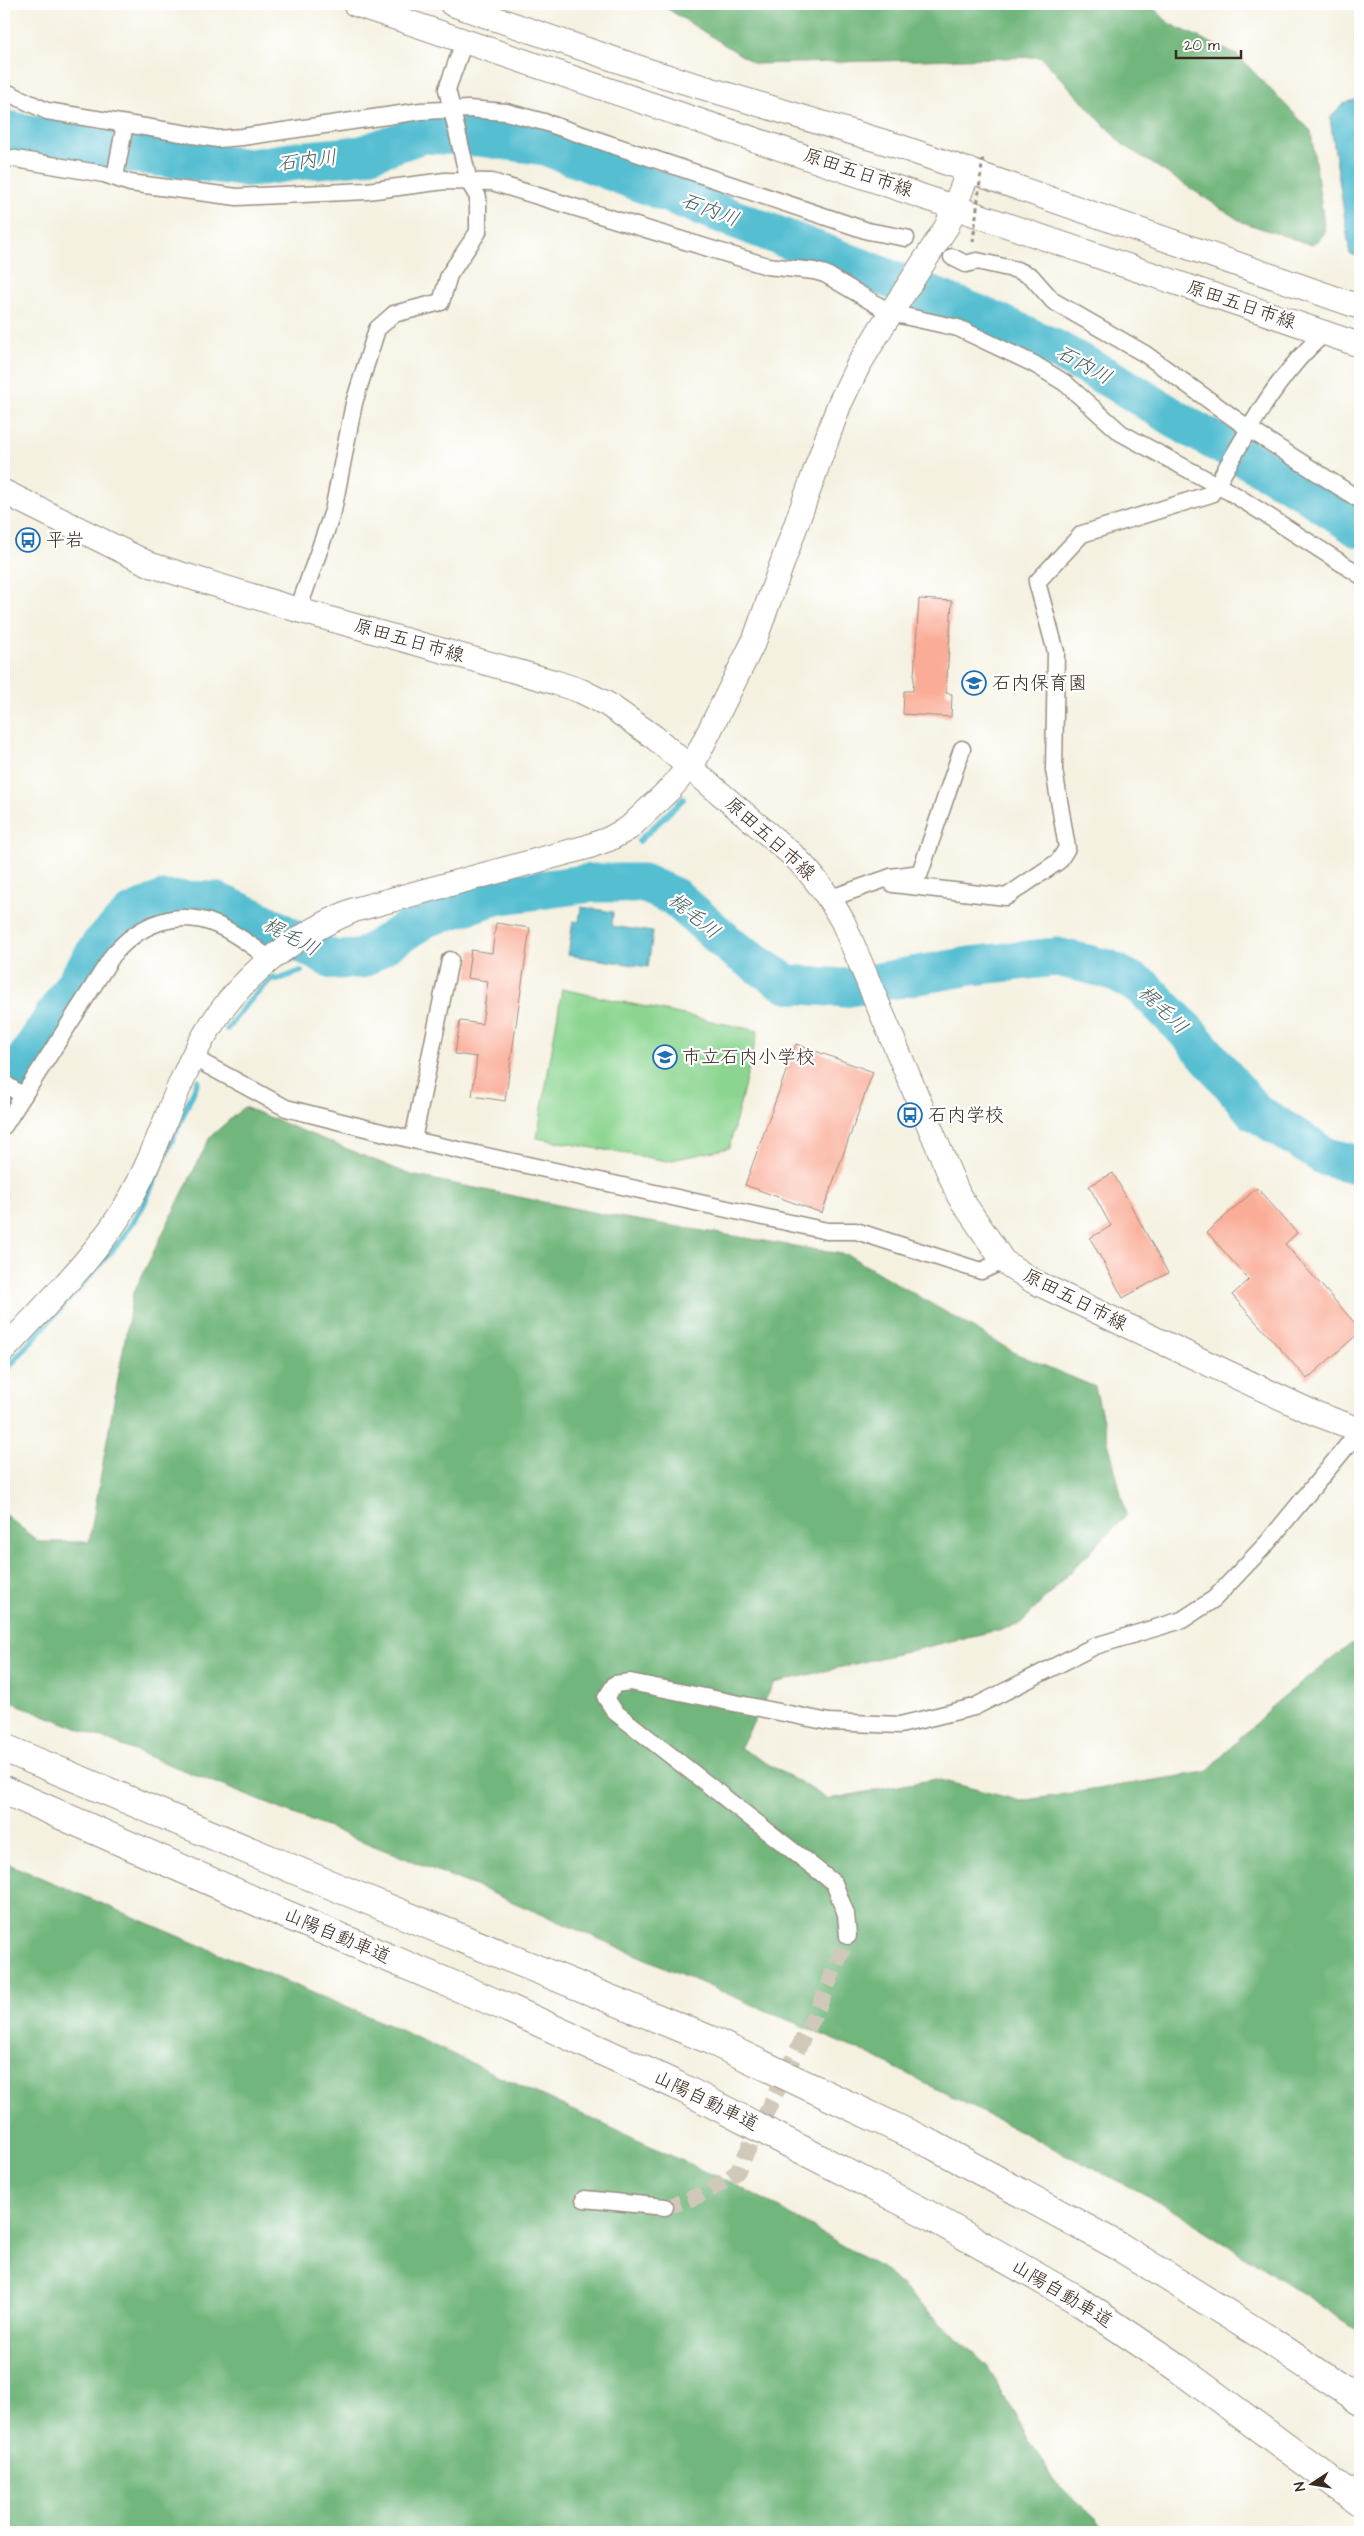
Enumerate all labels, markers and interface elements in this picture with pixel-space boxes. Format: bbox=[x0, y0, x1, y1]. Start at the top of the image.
scale bar bbox=[1176, 28, 1242, 60]
text: 20 m bbox=[1184, 35, 1220, 56]
street label: 原田五日市線 bbox=[800, 142, 916, 204]
water label: 石内川 bbox=[276, 143, 338, 179]
water label: 石内川 bbox=[677, 186, 743, 234]
street label: 原田五日市線 bbox=[1183, 274, 1299, 336]
water label: 石内川 bbox=[1051, 338, 1117, 392]
bus stop icon: 平岩 bbox=[15, 527, 41, 553]
place label: 平岩 bbox=[46, 527, 84, 554]
street label: 原田五日市線 bbox=[350, 612, 468, 670]
school or university icon: 石内保育園 bbox=[961, 670, 987, 696]
place label: 石内保育園 bbox=[992, 670, 1087, 697]
street label: 原田五日市線 bbox=[719, 791, 821, 887]
water label: 梶毛川 bbox=[662, 886, 726, 946]
water label: 梶毛川 bbox=[258, 911, 324, 963]
water label: 梶毛川 bbox=[1132, 979, 1194, 1041]
school or university icon: 市立石内小学校 bbox=[652, 1044, 678, 1070]
place label: 市立石内小学校 bbox=[682, 1044, 815, 1071]
bus stop icon: 石内学校 bbox=[897, 1102, 923, 1128]
place label: 石内学校 bbox=[928, 1102, 1004, 1129]
street label: 原田五日市線 bbox=[1018, 1262, 1132, 1338]
street label: 山陽自動車道 bbox=[279, 1901, 395, 1971]
street label: 山陽自動車道 bbox=[649, 2064, 763, 2138]
street label: 山陽自動車道 bbox=[1006, 2253, 1118, 2335]
north arrow bbox=[1286, 2458, 1336, 2508]
text: N bbox=[1290, 2480, 1311, 2493]

